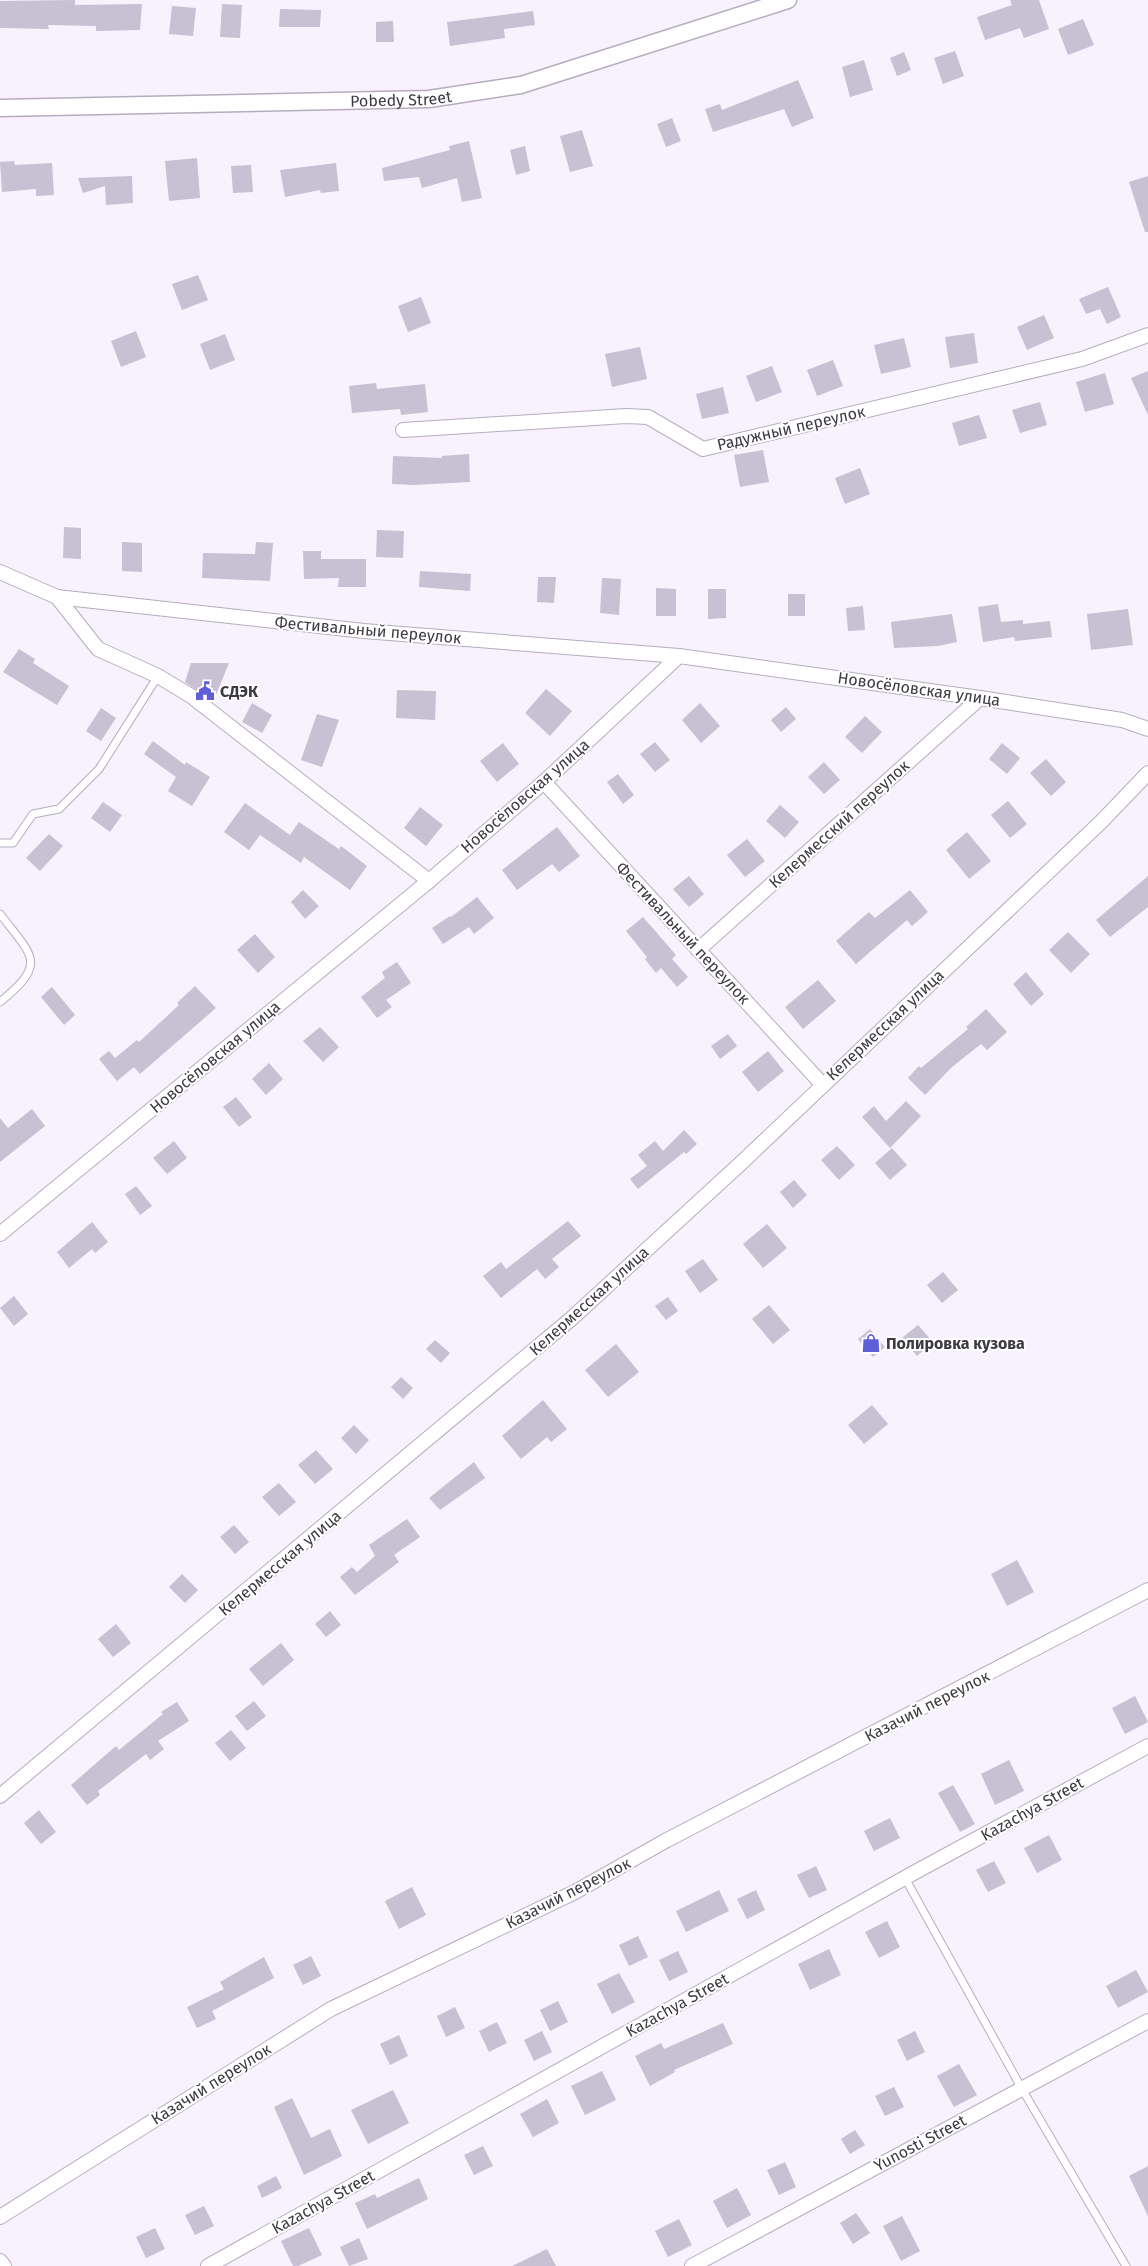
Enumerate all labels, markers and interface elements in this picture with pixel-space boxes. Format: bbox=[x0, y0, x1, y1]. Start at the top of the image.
street label: Pobedy Street bbox=[350, 86, 453, 110]
street label: Радужный переулок bbox=[715, 402, 868, 454]
street label: Фестивальный переулок bbox=[274, 612, 463, 648]
street label: Новосёловская улица bbox=[836, 668, 1002, 710]
public building icon: СДЭК bbox=[194, 680, 216, 702]
place label: СДЭК bbox=[220, 682, 259, 701]
street label: Новосёловская улица bbox=[457, 735, 593, 857]
street label: Келермесский переулок bbox=[765, 756, 914, 892]
street label: Фестивальный переулок bbox=[612, 858, 754, 1008]
street label: Келермесская улица bbox=[822, 966, 948, 1084]
street label: Новосёловская улица bbox=[146, 997, 284, 1117]
street label: Келермесская улица bbox=[525, 1242, 653, 1360]
shop icon: Полировка кузова bbox=[860, 1332, 882, 1354]
place label: Полировка кузова bbox=[886, 1334, 1025, 1353]
street label: Келермесская улица bbox=[215, 1506, 345, 1620]
street label: Казачий переулок bbox=[861, 1666, 993, 1746]
street label: Kazachya Street bbox=[977, 1773, 1087, 1845]
street label: Казачий переулок bbox=[502, 1853, 634, 1933]
street label: Kazachya Street bbox=[622, 1969, 732, 2041]
street label: Казачий переулок bbox=[148, 2039, 275, 2129]
street label: Yunosti Street bbox=[871, 2111, 969, 2175]
street label: Kazachya Street bbox=[268, 2166, 378, 2238]

